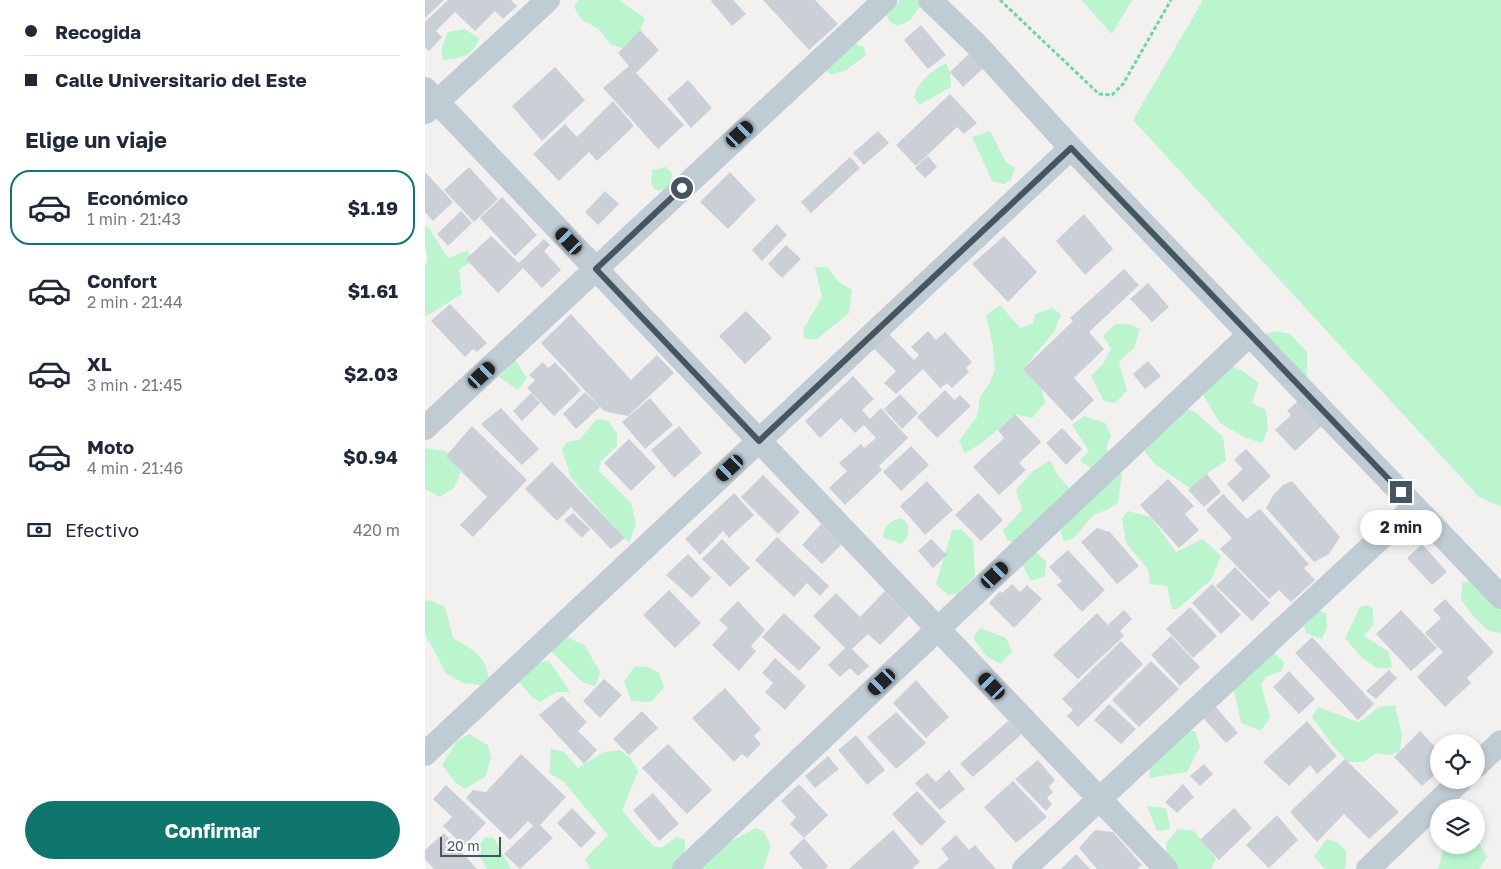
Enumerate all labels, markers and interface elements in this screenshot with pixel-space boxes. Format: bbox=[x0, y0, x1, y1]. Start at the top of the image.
text: Recogida bbox=[55, 20, 141, 43]
text: Calle Universitario del Este bbox=[55, 68, 307, 91]
car bbox=[723, 118, 756, 150]
text: Elige un viaje bbox=[25, 126, 167, 153]
route start bbox=[671, 177, 693, 199]
icon: car bbox=[27, 185, 72, 230]
text: Económico bbox=[87, 186, 188, 209]
text: $1.19 bbox=[348, 196, 398, 219]
text: 1 min · 21:43 bbox=[87, 209, 181, 229]
car bbox=[553, 225, 584, 257]
icon: car bbox=[27, 268, 72, 313]
text: Confort bbox=[87, 269, 157, 292]
text: $1.61 bbox=[348, 279, 398, 302]
text: 2 min · 21:44 bbox=[87, 292, 183, 312]
icon: car bbox=[27, 351, 72, 396]
text: XL bbox=[87, 352, 112, 375]
car bbox=[465, 359, 498, 391]
text: $2.03 bbox=[344, 362, 398, 385]
text: 3 min · 21:45 bbox=[87, 375, 182, 395]
icon: car bbox=[27, 434, 72, 479]
text: Moto bbox=[87, 435, 134, 458]
text: $0.94 bbox=[343, 445, 398, 468]
car bbox=[713, 452, 746, 484]
text: 4 min · 21:46 bbox=[87, 458, 183, 478]
route end bbox=[1390, 481, 1412, 503]
callout: 2 min bbox=[1360, 510, 1442, 544]
icon: cash bbox=[25, 516, 53, 544]
text: 2 min bbox=[1380, 517, 1422, 537]
text: Efectivo bbox=[65, 518, 139, 541]
text: 420 m bbox=[353, 520, 400, 540]
car bbox=[978, 559, 1011, 591]
car bbox=[865, 666, 898, 698]
car bbox=[976, 670, 1007, 702]
map controls bbox=[1430, 734, 1485, 854]
button: locate bbox=[1430, 734, 1485, 789]
button: layers bbox=[1430, 799, 1485, 854]
button: Confirmar bbox=[25, 801, 400, 859]
scale bar bbox=[440, 834, 501, 857]
text: 20 m bbox=[447, 837, 480, 854]

